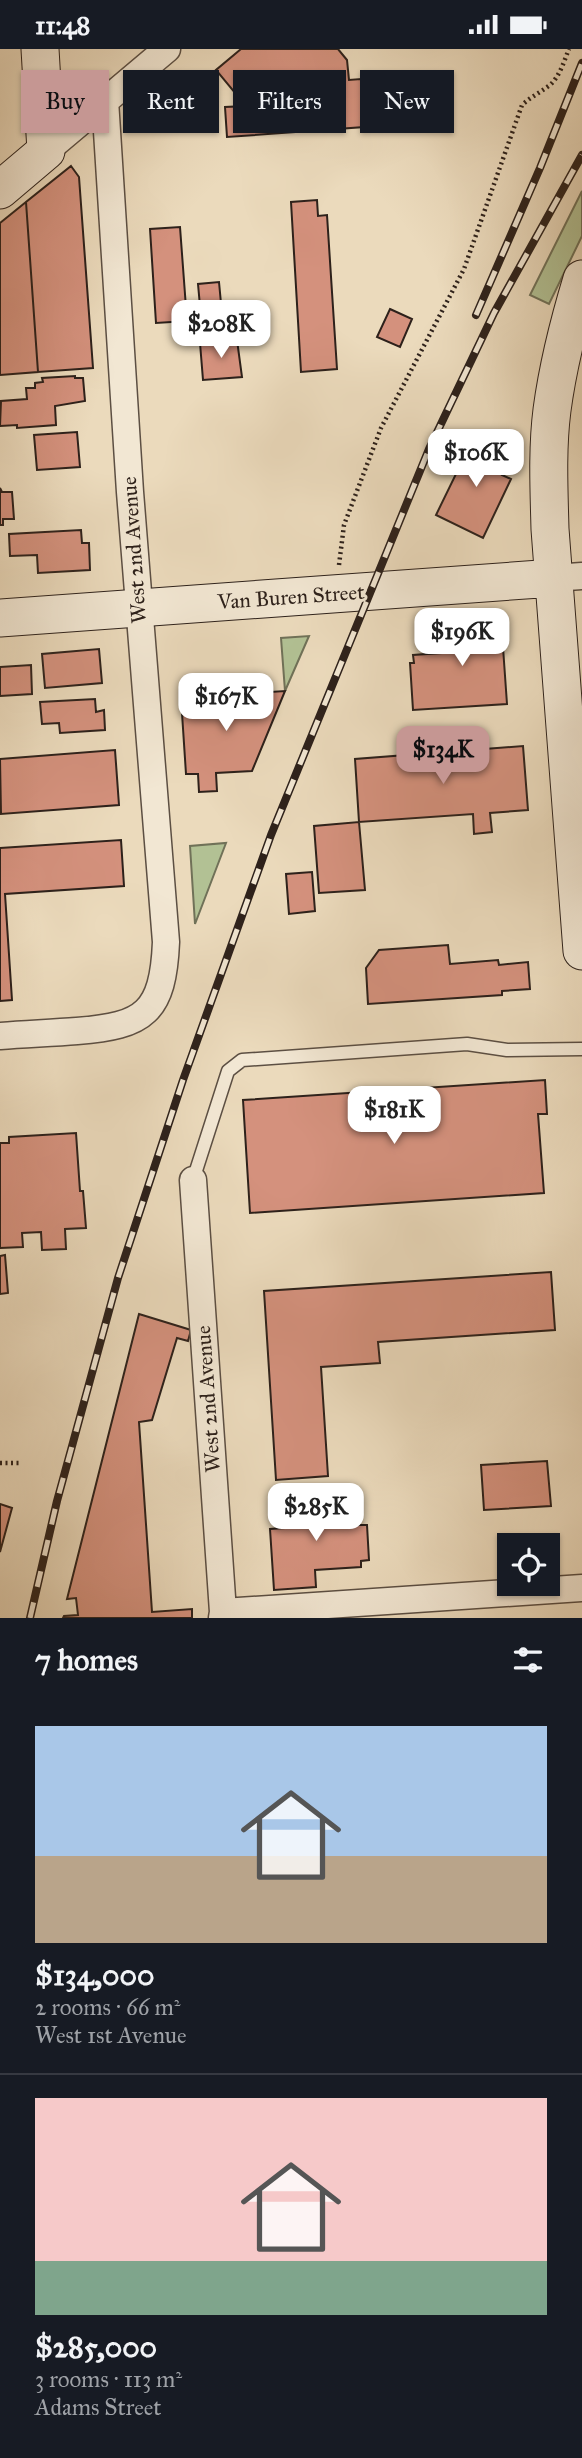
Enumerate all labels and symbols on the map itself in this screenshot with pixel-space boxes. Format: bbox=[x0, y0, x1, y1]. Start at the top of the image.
pin: $208K bbox=[172, 301, 270, 360]
pin: $106K bbox=[427, 429, 525, 489]
street label: West 2nd Avenue bbox=[116, 475, 152, 624]
street label: Van Buren Street bbox=[216, 579, 366, 615]
pin: $196K bbox=[413, 609, 511, 668]
pin: $167K bbox=[177, 673, 275, 733]
pin: $134K bbox=[394, 727, 492, 786]
pin: $181K bbox=[345, 1087, 443, 1146]
street label: West 2nd Avenue bbox=[190, 1324, 226, 1473]
pin: $285K bbox=[267, 1483, 365, 1543]

